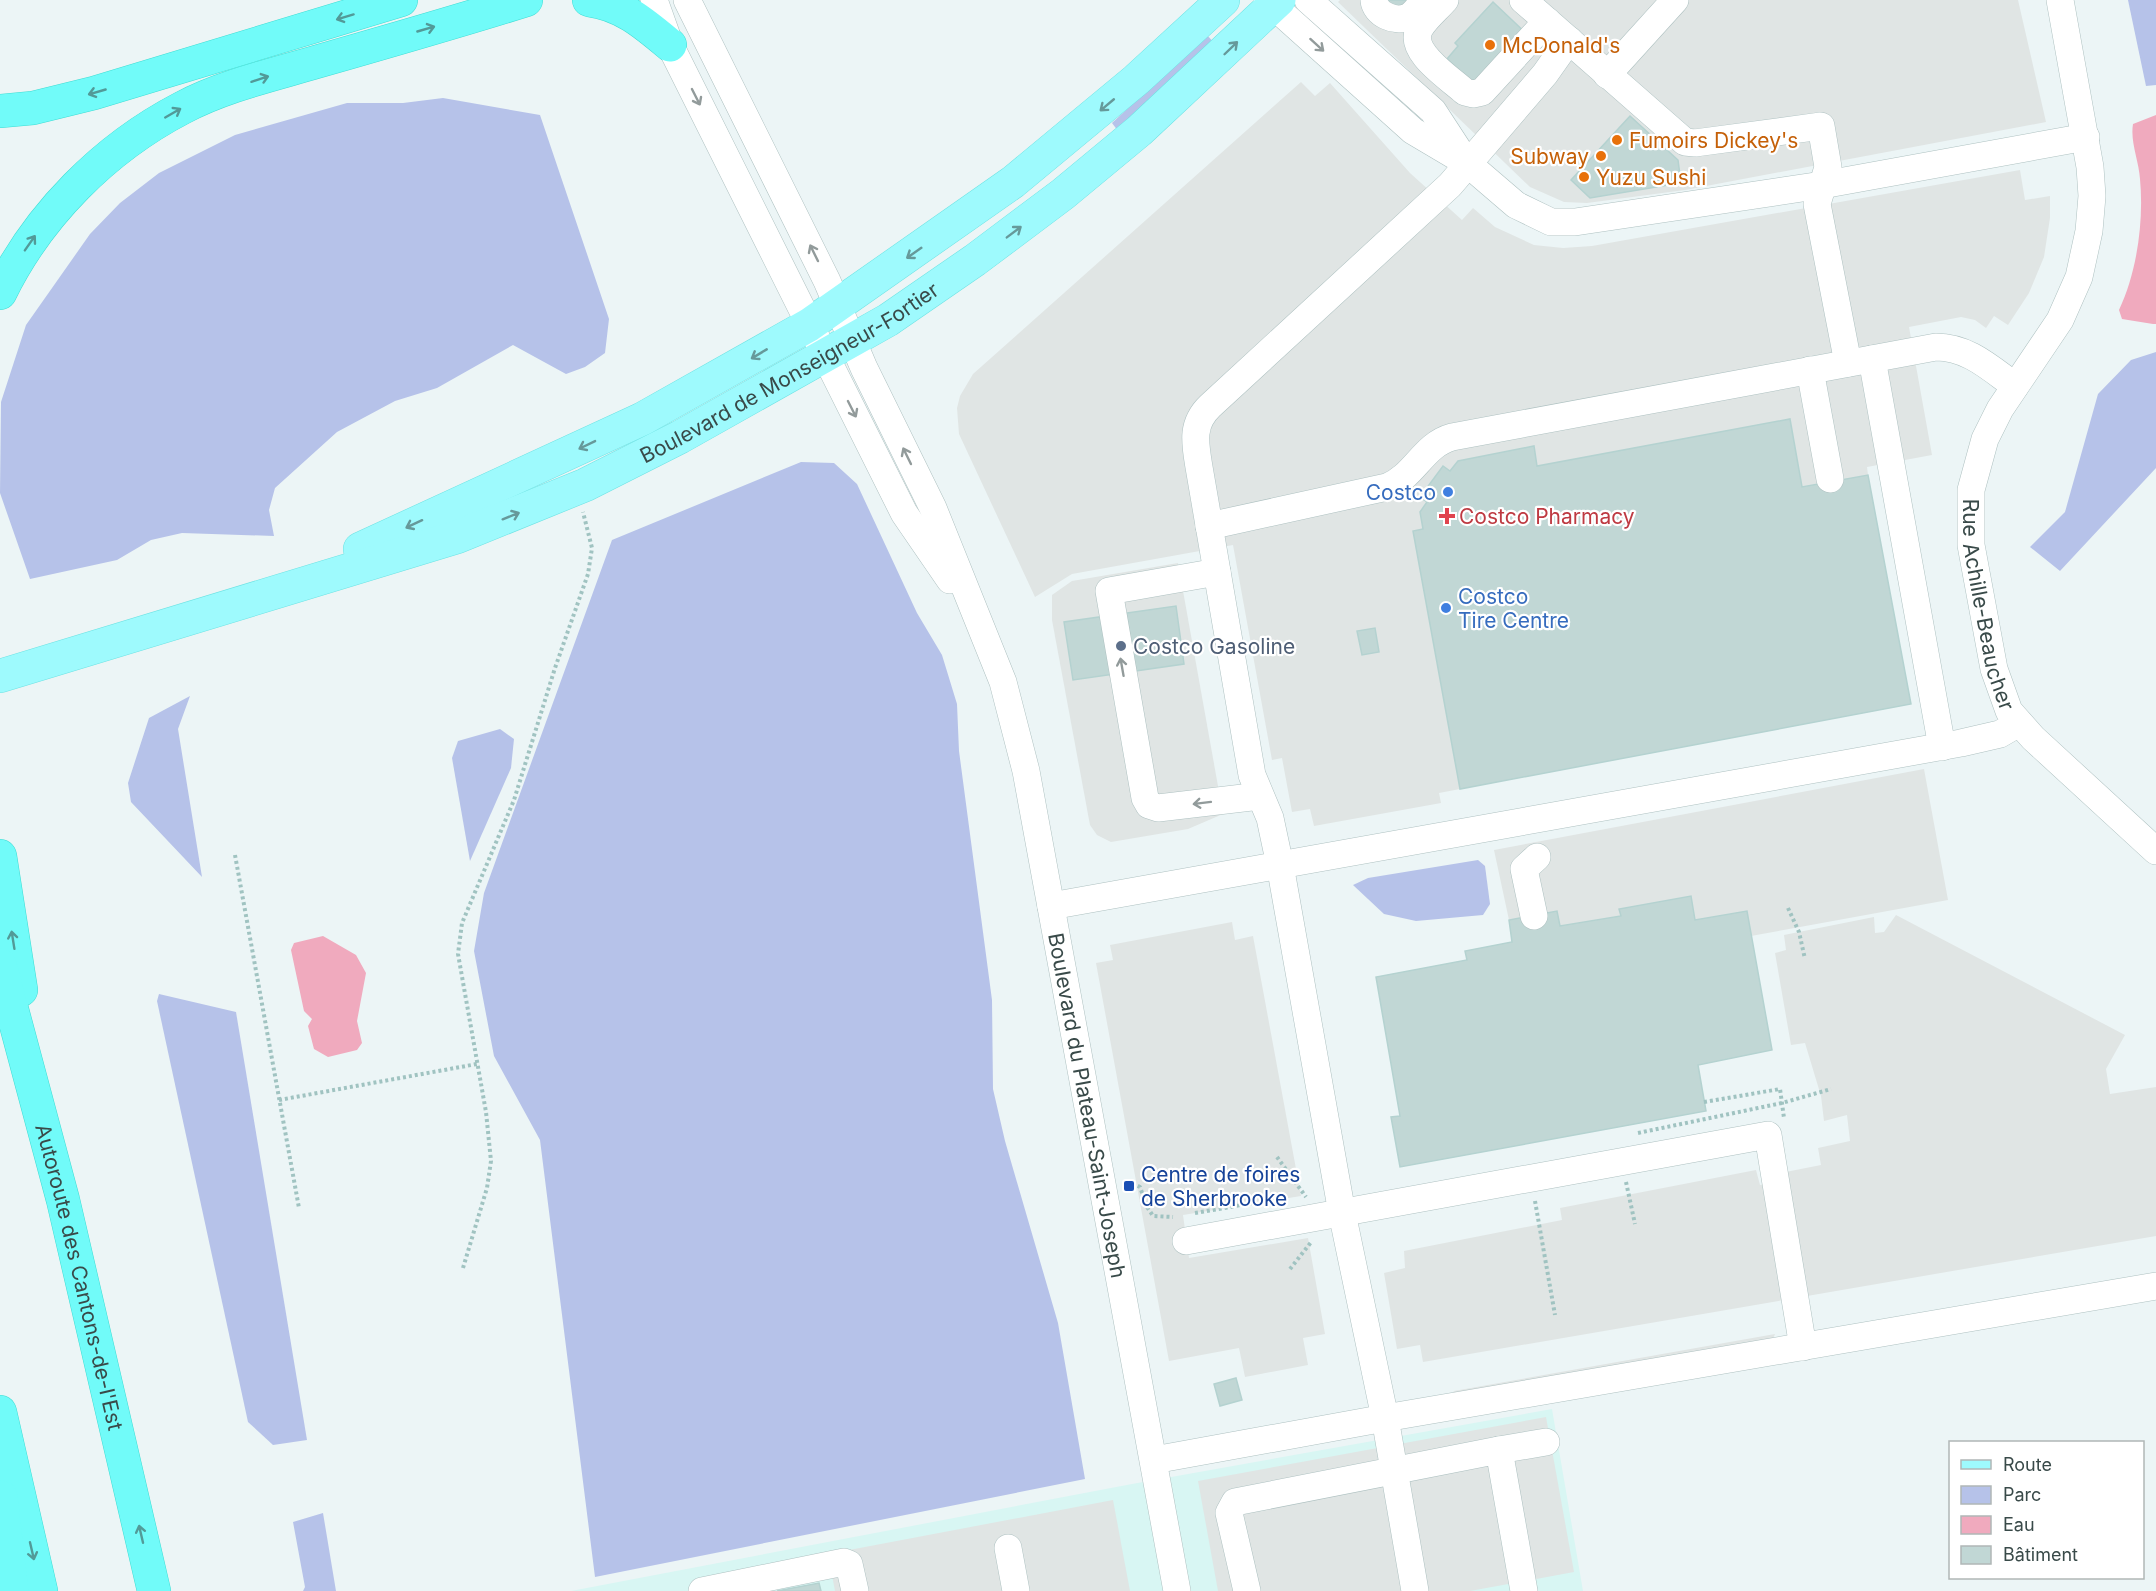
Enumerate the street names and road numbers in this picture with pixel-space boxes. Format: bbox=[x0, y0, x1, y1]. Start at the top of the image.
street label: Boulevard de Monseigneur-Fortier bbox=[636, 277, 943, 468]
street label: Rue Achille-Beaucher bbox=[1958, 499, 2020, 714]
street label: Boulevard du Plateau-Saint-Joseph bbox=[1044, 931, 1132, 1280]
street label: Autoroute des Cantons-de-l'Est bbox=[31, 1121, 129, 1433]

